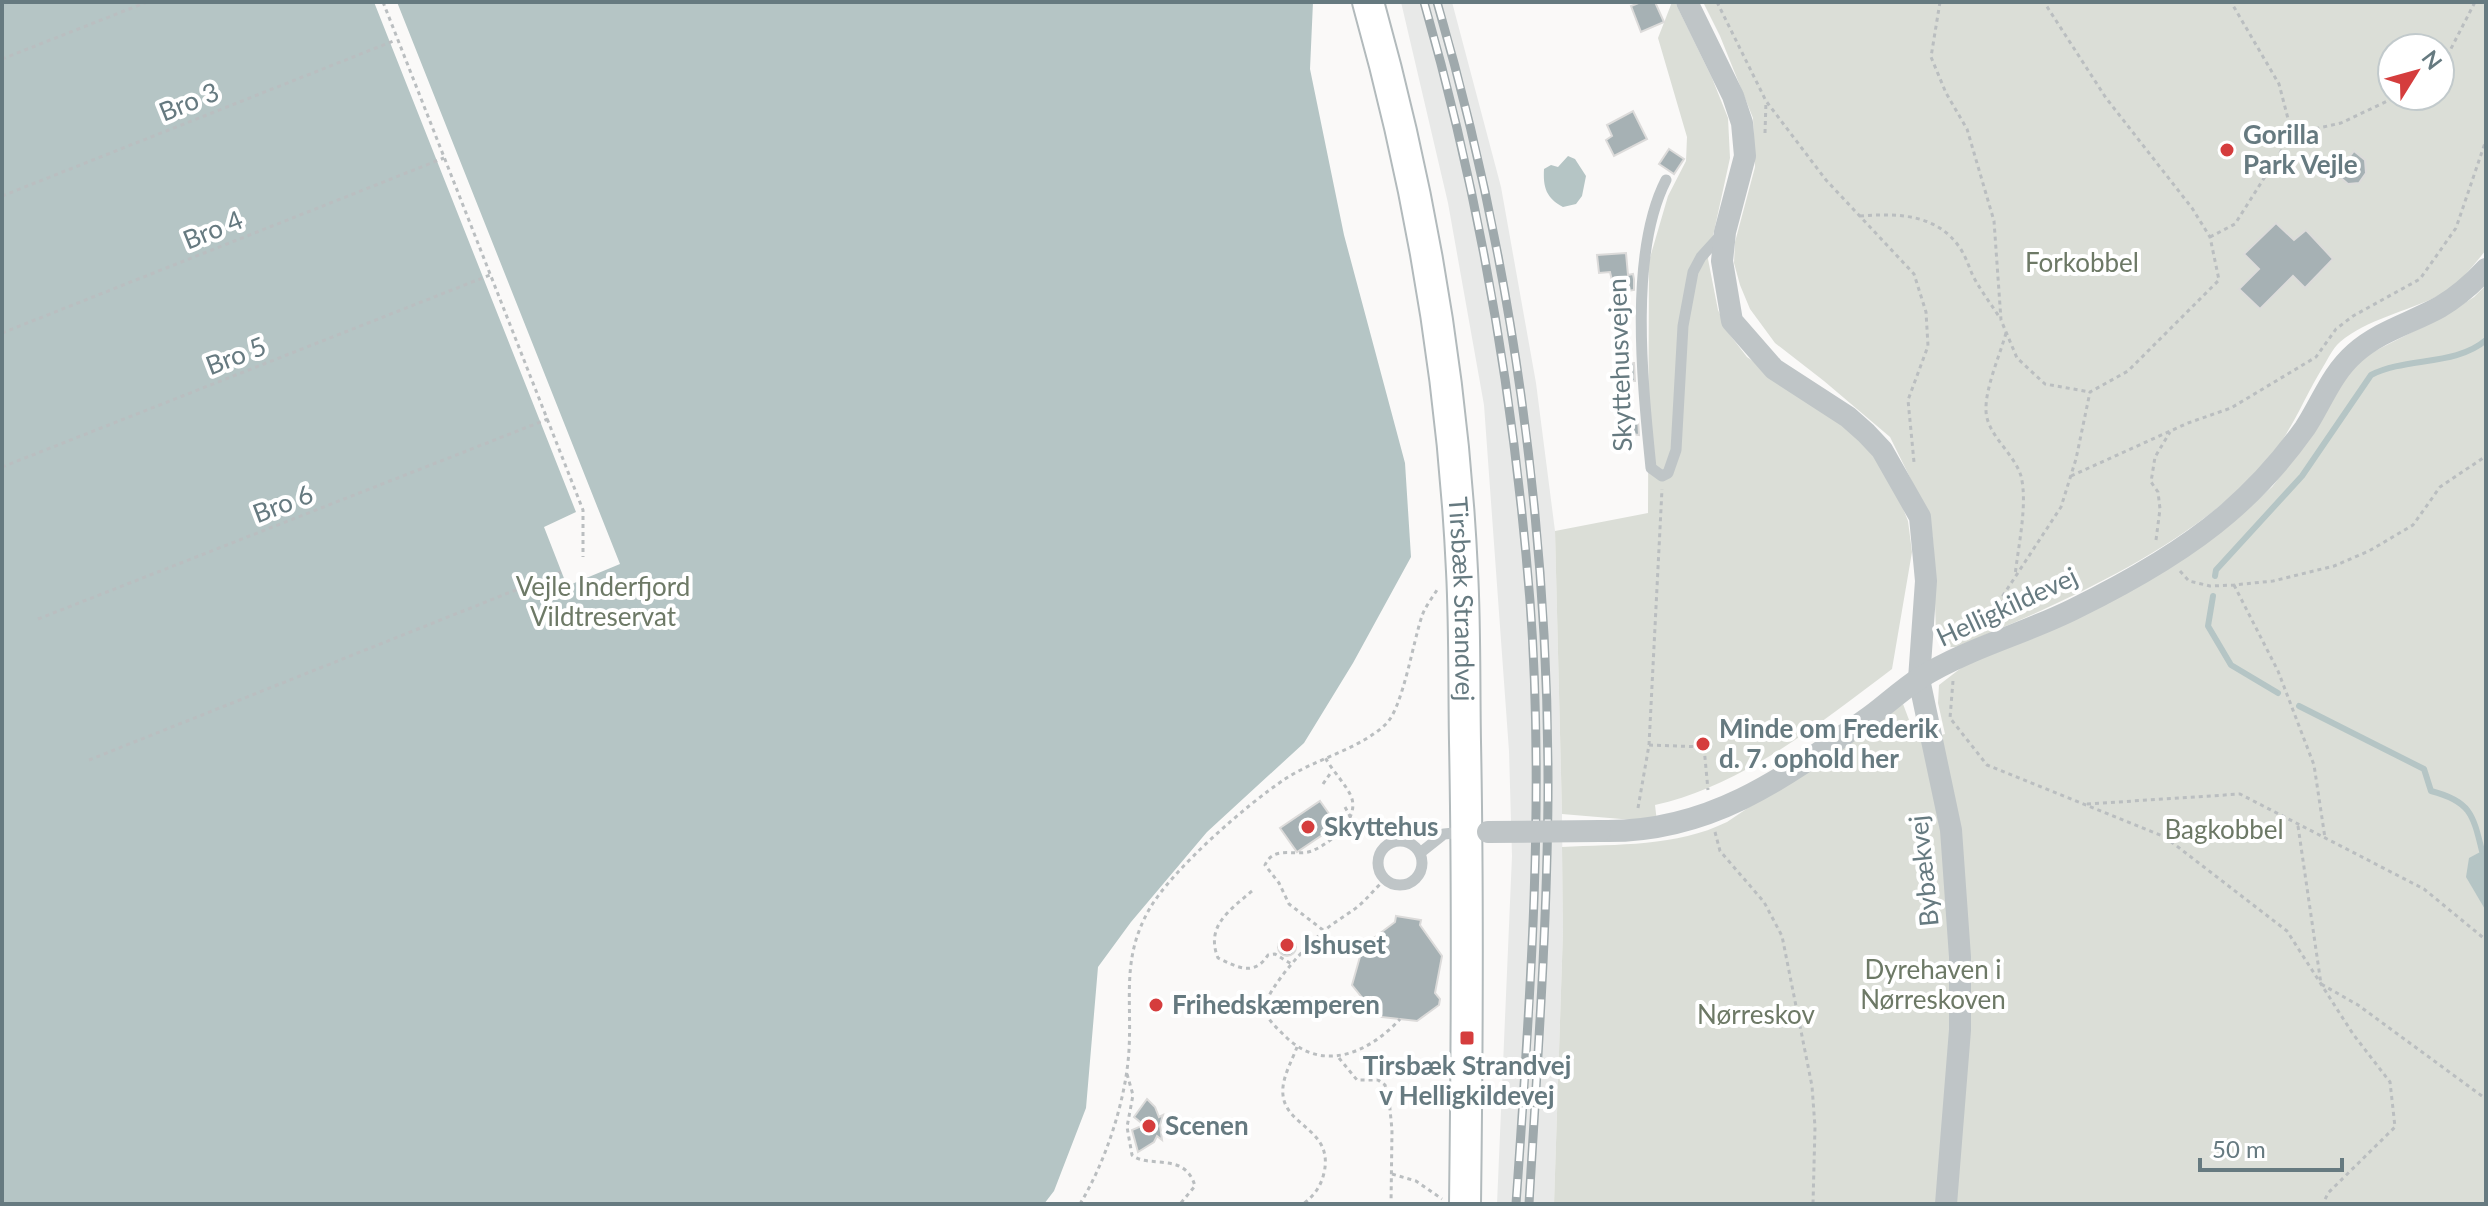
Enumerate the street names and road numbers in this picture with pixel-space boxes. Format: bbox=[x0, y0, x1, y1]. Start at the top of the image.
street label: Bro 3 bbox=[154, 75, 223, 128]
street label: Bro 4 bbox=[178, 203, 247, 256]
street label: Skyttehusvejen bbox=[1600, 278, 1638, 452]
street label: Bro 5 bbox=[201, 329, 270, 381]
street label: Bro 6 bbox=[248, 477, 317, 529]
street label: Tirsbæk Strandvej bbox=[1442, 496, 1482, 702]
street label: Helligkildevej bbox=[1931, 560, 2082, 653]
street label: Bybækvej bbox=[1901, 814, 1945, 928]

